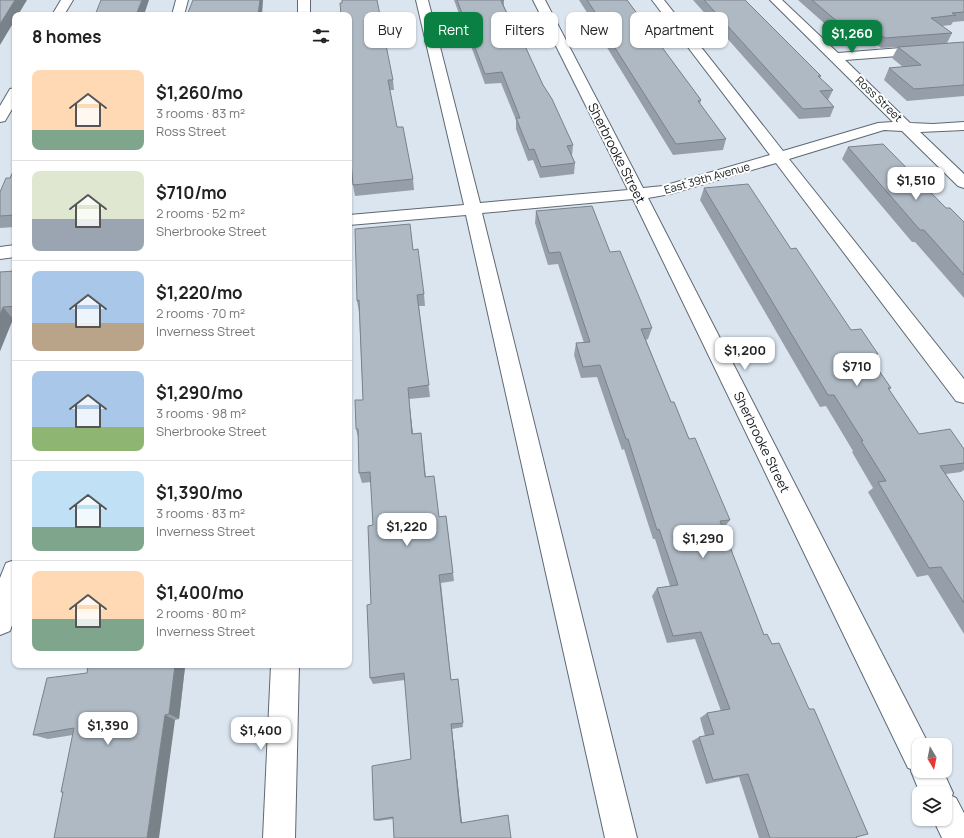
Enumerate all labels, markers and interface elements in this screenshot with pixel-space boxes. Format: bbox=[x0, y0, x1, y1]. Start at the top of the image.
chip: Buy bbox=[364, 12, 416, 48]
chip: Rent bbox=[424, 12, 483, 48]
chip: Filters bbox=[491, 12, 558, 48]
chip: New bbox=[566, 12, 622, 48]
chip: Apartment bbox=[630, 12, 728, 48]
pin: $1,260 bbox=[819, 20, 885, 54]
text: $1,260 bbox=[831, 24, 873, 42]
text: 8 homes bbox=[32, 25, 102, 48]
icon: filters bbox=[310, 25, 332, 47]
street label: Ross Street bbox=[853, 73, 906, 125]
text: $1,260/mo bbox=[156, 81, 243, 104]
icon: home bbox=[64, 86, 112, 134]
street label: Sherbrooke Street bbox=[584, 100, 650, 206]
text: 3 rooms · 83 m² bbox=[156, 104, 245, 122]
text: Ross Street bbox=[156, 122, 226, 140]
street label: East 39th Avenue bbox=[662, 158, 752, 197]
pin: $1,510 bbox=[883, 167, 949, 201]
text: $1,510 bbox=[896, 171, 936, 189]
text: $710/mo bbox=[156, 181, 227, 204]
icon: home bbox=[64, 187, 112, 235]
text: 2 rooms · 52 m² bbox=[156, 204, 245, 222]
text: Sherbrooke Street bbox=[156, 222, 266, 240]
text: $1,220/mo bbox=[156, 281, 243, 304]
icon: home bbox=[64, 287, 112, 335]
text: 2 rooms · 70 m² bbox=[156, 304, 245, 322]
text: Inverness Street bbox=[156, 322, 255, 340]
pin: $1,200 bbox=[712, 337, 778, 371]
text: $1,200 bbox=[724, 341, 766, 359]
pin: $710 bbox=[833, 353, 881, 387]
text: $710 bbox=[842, 357, 872, 375]
text: $1,290/mo bbox=[156, 381, 243, 404]
icon: home bbox=[64, 387, 112, 435]
street label: Sherbrooke Street bbox=[730, 388, 794, 496]
text: 3 rooms · 98 m² bbox=[156, 404, 246, 422]
text: Sherbrooke Street bbox=[156, 422, 266, 440]
text: $1,390/mo bbox=[156, 481, 243, 504]
icon: home bbox=[64, 487, 112, 535]
text: 3 rooms · 83 m² bbox=[156, 504, 245, 522]
pin: $1,220 bbox=[374, 513, 440, 547]
text: $1,220 bbox=[386, 517, 428, 535]
text: Inverness Street bbox=[156, 522, 255, 540]
pin: $1,290 bbox=[670, 525, 736, 559]
text: $1,290 bbox=[682, 529, 724, 547]
text: $1,400/mo bbox=[156, 581, 244, 604]
icon: home bbox=[64, 587, 112, 635]
text: 2 rooms · 80 m² bbox=[156, 604, 246, 622]
text: Inverness Street bbox=[156, 622, 255, 640]
pin: $1,390 bbox=[75, 712, 141, 746]
text: $1,390 bbox=[87, 716, 129, 734]
pin: $1,400 bbox=[228, 717, 294, 751]
text: $1,400 bbox=[240, 721, 282, 739]
north arrow bbox=[912, 738, 952, 778]
map controls bbox=[912, 738, 952, 826]
button: layers bbox=[912, 786, 952, 826]

